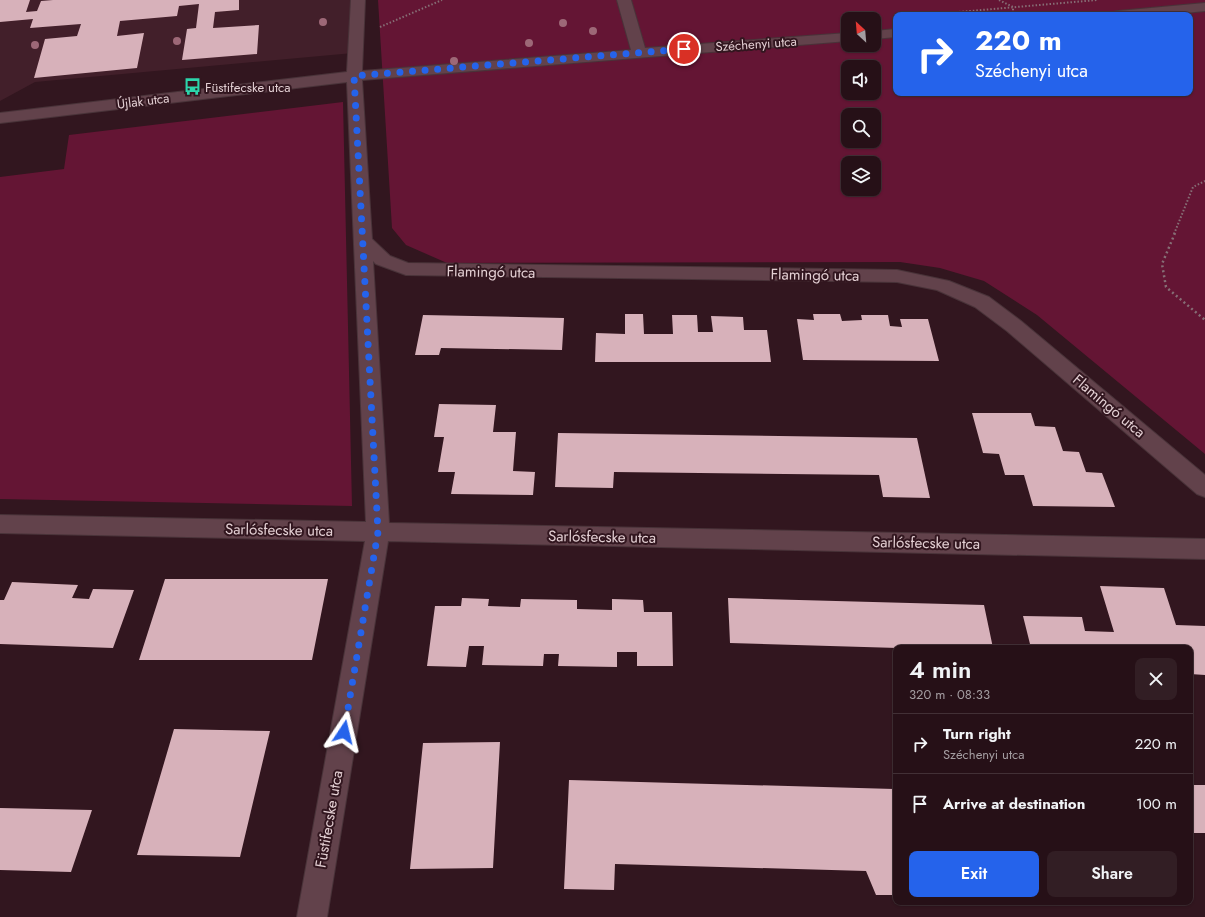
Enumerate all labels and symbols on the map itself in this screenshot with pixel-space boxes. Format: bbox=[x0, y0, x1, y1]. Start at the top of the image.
north arrow bbox=[841, 12, 881, 52]
pin bbox=[667, 32, 701, 66]
street label: Széchenyi utca bbox=[715, 32, 797, 56]
bus stop icon: Füstifecske utca bbox=[182, 77, 202, 97]
place label: Füstifecske utca bbox=[205, 78, 290, 97]
street label: Újlak utca bbox=[116, 88, 170, 114]
street label: Flamingó utca bbox=[446, 260, 536, 284]
street label: Flamingó utca bbox=[770, 263, 860, 287]
street label: Flamingó utca bbox=[1068, 369, 1150, 443]
street label: Sarlósfecske utca bbox=[225, 518, 333, 542]
street label: Sarlósfecske utca bbox=[548, 525, 656, 549]
street label: Sarlósfecske utca bbox=[872, 531, 980, 555]
position arrow bbox=[323, 711, 365, 753]
street label: Füstifecske utca bbox=[310, 769, 348, 869]

